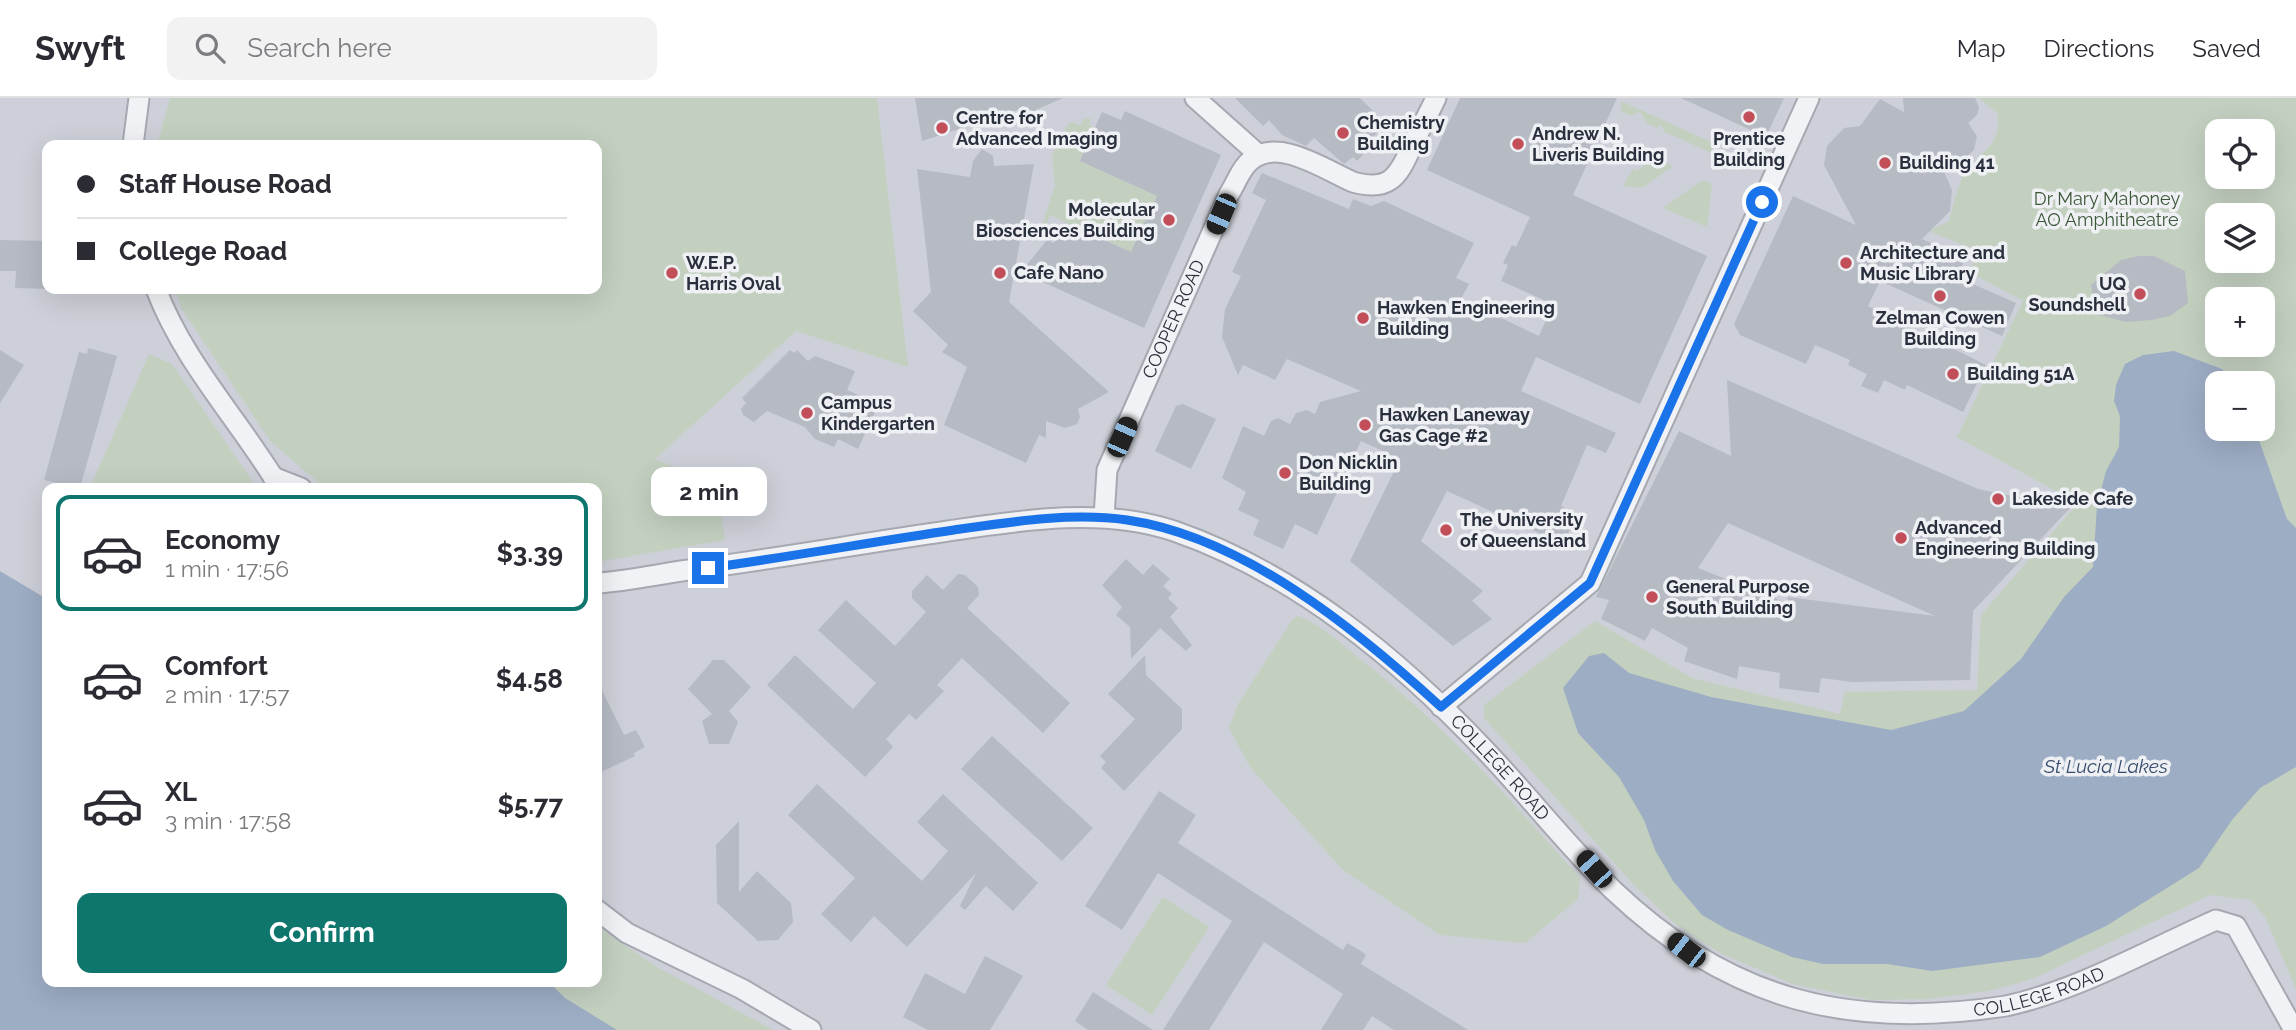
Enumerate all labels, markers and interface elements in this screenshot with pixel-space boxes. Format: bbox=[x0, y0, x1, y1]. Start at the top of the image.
search box bbox=[167, 17, 657, 80]
text: Swyft bbox=[35, 29, 125, 68]
icon: search bbox=[191, 29, 229, 67]
text: Search here bbox=[247, 33, 392, 63]
text: Map bbox=[1957, 34, 2006, 63]
text: Directions bbox=[2044, 34, 2154, 63]
text: Saved bbox=[2192, 34, 2261, 63]
place label: Centre for Advanced Imaging bbox=[956, 107, 1118, 149]
marker: Prentice Building bbox=[1741, 109, 1757, 125]
place label: Chemistry Building bbox=[1357, 112, 1445, 154]
map controls bbox=[2205, 119, 2275, 441]
button: locate bbox=[2205, 119, 2275, 189]
marker: Centre for Advanced Imaging bbox=[934, 120, 950, 136]
place label: Andrew N. Liveris Building bbox=[1532, 123, 1664, 165]
marker: Chemistry Building bbox=[1335, 125, 1351, 141]
place label: Prentice Building bbox=[1713, 128, 1785, 170]
marker: Andrew N. Liveris Building bbox=[1510, 136, 1526, 152]
place label: Building 41 bbox=[1899, 152, 1995, 173]
marker: Building 41 bbox=[1877, 155, 1893, 171]
text: Staff House Road bbox=[119, 169, 332, 199]
route start bbox=[1746, 186, 1778, 218]
park label: Dr Mary Mahoney AO Amphitheatre bbox=[2034, 188, 2180, 230]
car bbox=[1204, 191, 1239, 237]
place label: Molecular Biosciences Building bbox=[976, 199, 1155, 241]
button: layers bbox=[2205, 203, 2275, 273]
marker: Molecular Biosciences Building bbox=[1161, 212, 1177, 228]
text: College Road bbox=[119, 236, 287, 266]
place label: Architecture and Music Library bbox=[1860, 242, 2005, 284]
place label: W.E.P. Harris Oval bbox=[686, 252, 781, 294]
marker: Architecture and Music Library bbox=[1838, 255, 1854, 271]
street label: COOPER ROAD bbox=[1138, 256, 1209, 382]
place label: Cafe Nano bbox=[1014, 262, 1104, 283]
marker: W.E.P. Harris Oval bbox=[664, 265, 680, 281]
marker: Cafe Nano bbox=[992, 265, 1008, 281]
place label: UQ Soundshell bbox=[2028, 273, 2126, 315]
marker: UQ Soundshell bbox=[2132, 286, 2148, 302]
button: + bbox=[2205, 287, 2275, 357]
marker: Zelman Cowen Building bbox=[1932, 288, 1948, 304]
place label: Hawken Engineering Building bbox=[1377, 297, 1555, 339]
place label: Zelman Cowen Building bbox=[1875, 307, 2005, 349]
marker: Hawken Engineering Building bbox=[1355, 310, 1371, 326]
place label: Building 51A bbox=[1967, 363, 2075, 384]
marker: Building 51A bbox=[1945, 366, 1961, 382]
button: − bbox=[2205, 371, 2275, 441]
place label: Campus Kindergarten bbox=[821, 392, 935, 434]
place label: Hawken Laneway Gas Cage #2 bbox=[1379, 404, 1530, 446]
marker: Campus Kindergarten bbox=[799, 405, 815, 421]
car bbox=[1104, 414, 1141, 460]
marker: Hawken Laneway Gas Cage #2 bbox=[1357, 417, 1373, 433]
place label: Don Nicklin Building bbox=[1299, 452, 1398, 494]
marker: Don Nicklin Building bbox=[1277, 465, 1293, 481]
callout: 2 min bbox=[650, 466, 766, 516]
text: 2 min bbox=[679, 478, 739, 505]
place label: Lakeside Cafe bbox=[2012, 488, 2134, 509]
marker: Lakeside Cafe bbox=[1990, 491, 2006, 507]
place label: The University of Queensland bbox=[1460, 509, 1586, 551]
place label: Advanced Engineering Building bbox=[1915, 517, 2095, 559]
icon: car bbox=[81, 522, 144, 585]
marker: The University of Queensland bbox=[1438, 522, 1454, 538]
text: Economy bbox=[165, 525, 280, 555]
marker: Advanced Engineering Building bbox=[1893, 530, 1909, 546]
text: $3.39 bbox=[496, 538, 563, 568]
route end bbox=[692, 552, 724, 584]
text: 1 min · 17:56 bbox=[165, 555, 289, 582]
place label: General Purpose South Building bbox=[1666, 576, 1810, 618]
marker: General Purpose South Building bbox=[1644, 589, 1660, 605]
icon: car bbox=[81, 648, 144, 711]
text: Comfort bbox=[165, 651, 268, 681]
text: $4.58 bbox=[496, 664, 563, 694]
text: 2 min · 17:57 bbox=[165, 681, 290, 708]
street label: COLLEGE ROAD bbox=[1447, 710, 1554, 824]
water label: St Lucia Lakes bbox=[2043, 755, 2168, 777]
icon: car bbox=[81, 774, 144, 837]
text: XL bbox=[165, 777, 197, 807]
text: $5.77 bbox=[497, 790, 563, 820]
text: 3 min · 17:58 bbox=[165, 807, 291, 834]
car bbox=[1573, 846, 1616, 892]
button: Confirm bbox=[77, 893, 567, 973]
car bbox=[1663, 929, 1710, 971]
street label: COLLEGE ROAD bbox=[1972, 962, 2108, 1020]

